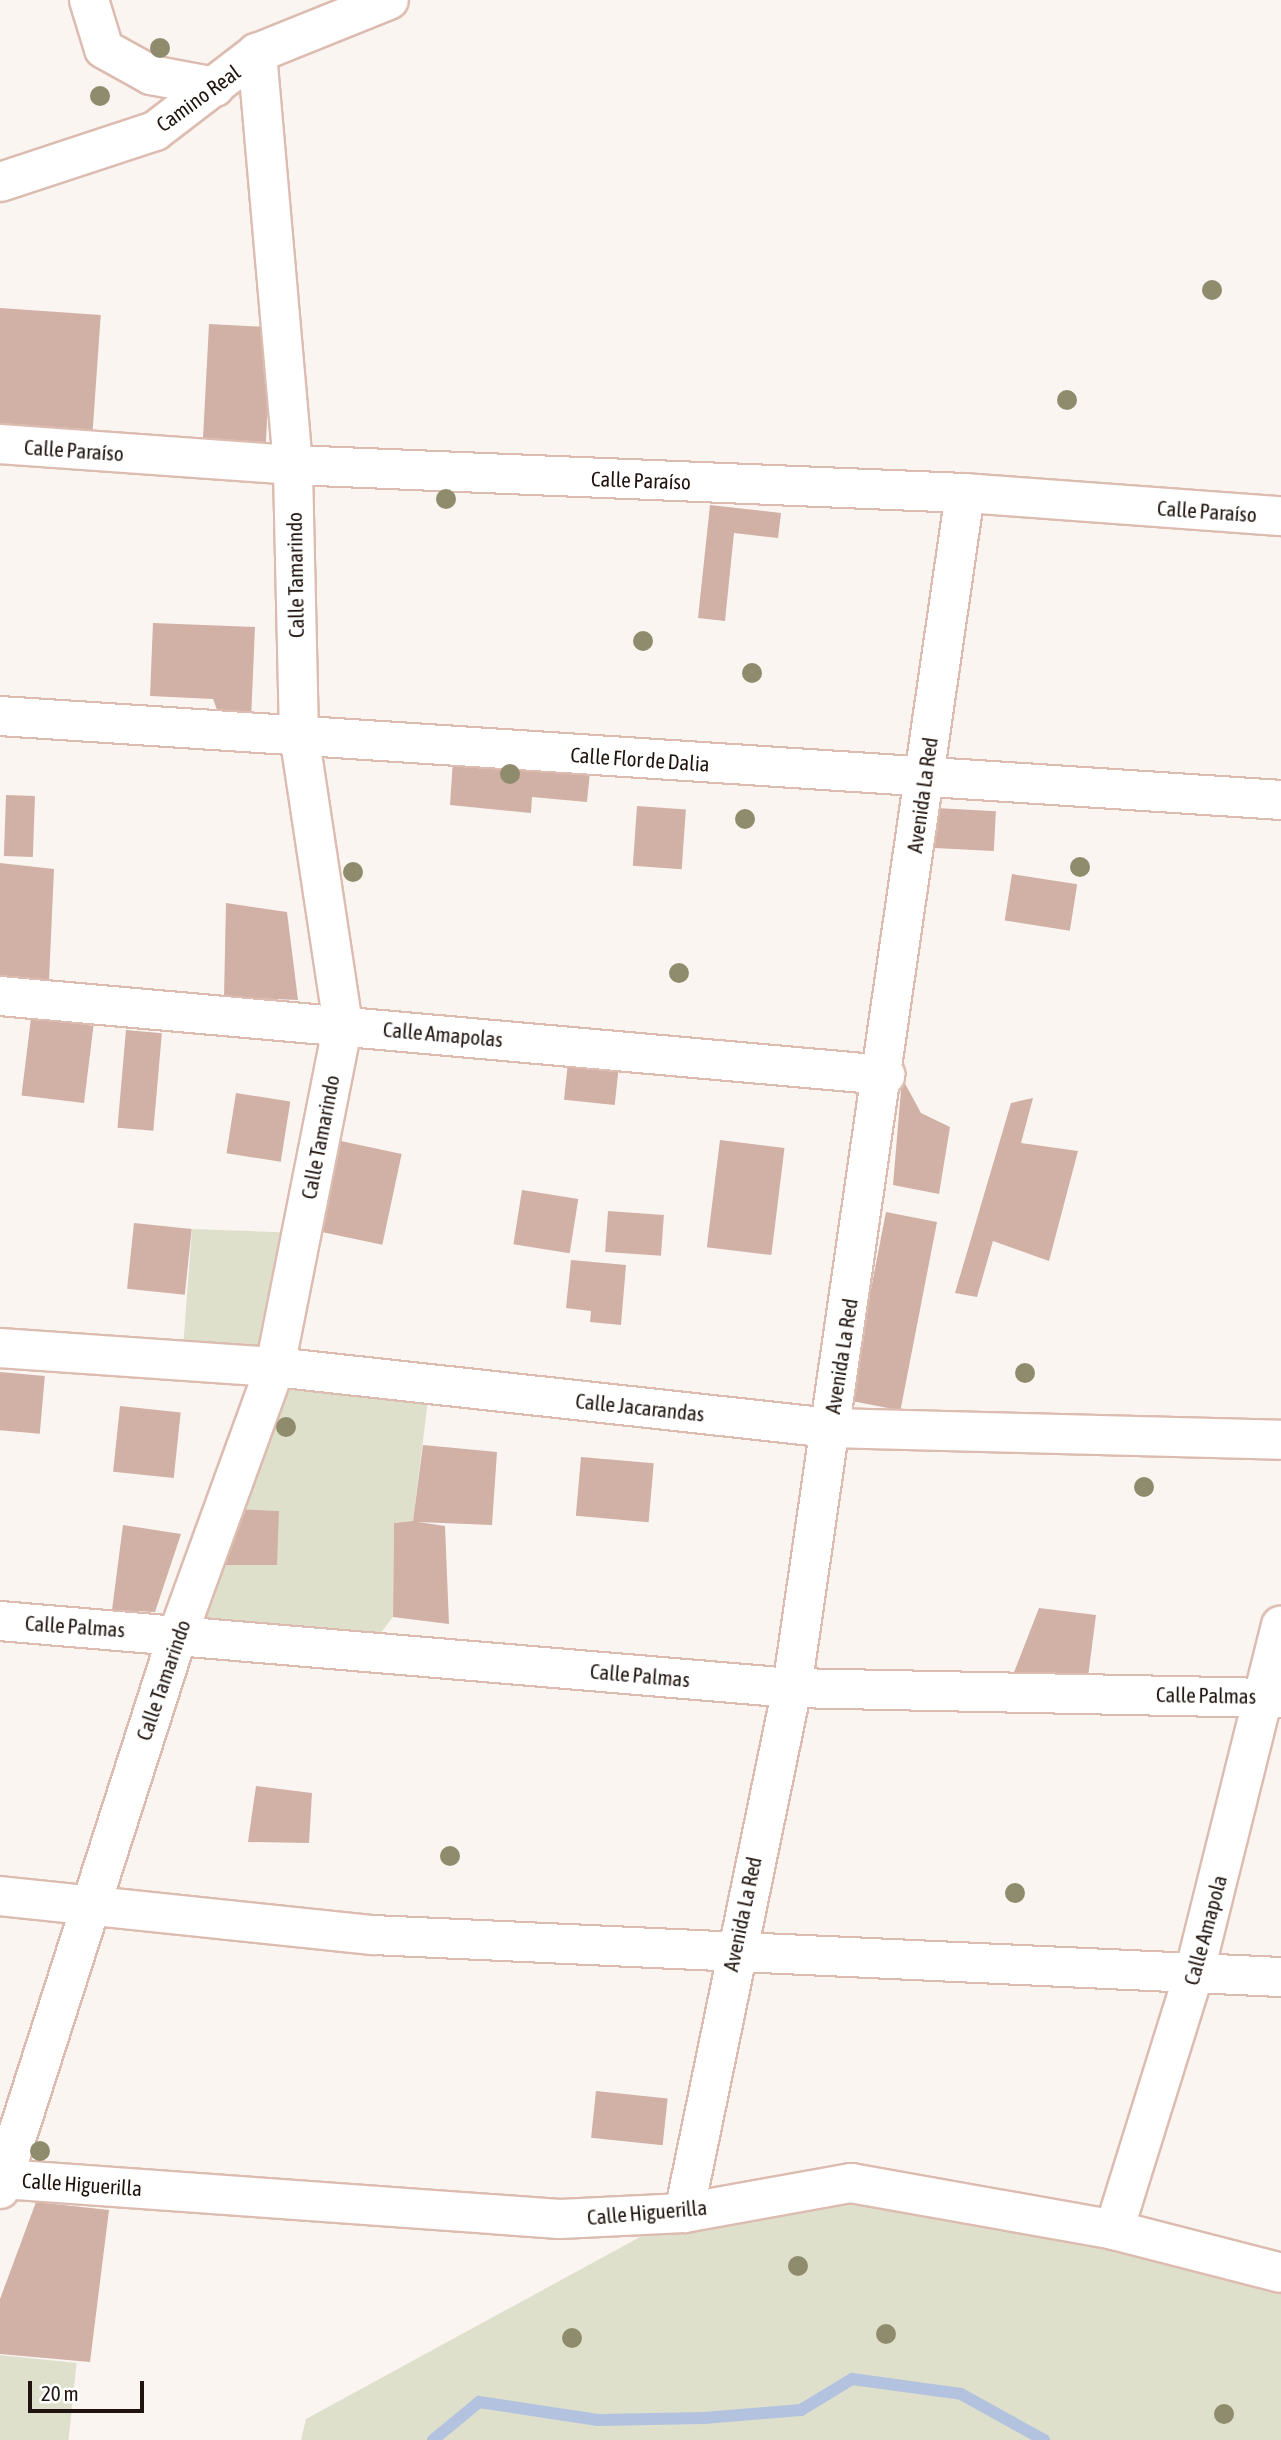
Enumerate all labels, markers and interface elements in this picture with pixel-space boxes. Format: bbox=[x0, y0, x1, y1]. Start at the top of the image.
street label: Camino Real bbox=[151, 59, 245, 137]
street label: Calle Paraíso bbox=[23, 434, 125, 466]
street label: Calle Paraíso bbox=[591, 466, 691, 494]
street label: Calle Paraíso bbox=[1156, 495, 1258, 527]
street label: Calle Tamarindo bbox=[281, 512, 309, 638]
street label: Avenida La Red bbox=[901, 736, 943, 854]
street label: Calle Flor de Dalia bbox=[570, 742, 710, 776]
street label: Calle Amapolas bbox=[382, 1016, 504, 1052]
street label: Calle Tamarindo bbox=[296, 1073, 344, 1201]
street label: Avenida La Red bbox=[819, 1296, 863, 1416]
street label: Calle Jacarandas bbox=[574, 1388, 706, 1426]
street label: Calle Palmas bbox=[24, 1610, 126, 1642]
street label: Calle Tamarindo bbox=[131, 1616, 195, 1744]
street label: Calle Palmas bbox=[589, 1658, 691, 1692]
street label: Calle Palmas bbox=[1156, 1682, 1256, 1708]
street label: Avenida La Red bbox=[718, 1854, 766, 1974]
street label: Calle Amapola bbox=[1178, 1872, 1232, 1988]
street label: Calle Higuerilla bbox=[21, 2167, 143, 2201]
street label: Calle Higuerilla bbox=[586, 2194, 708, 2230]
scale bar bbox=[32, 2366, 147, 2410]
text: 20 m bbox=[41, 2381, 79, 2405]

